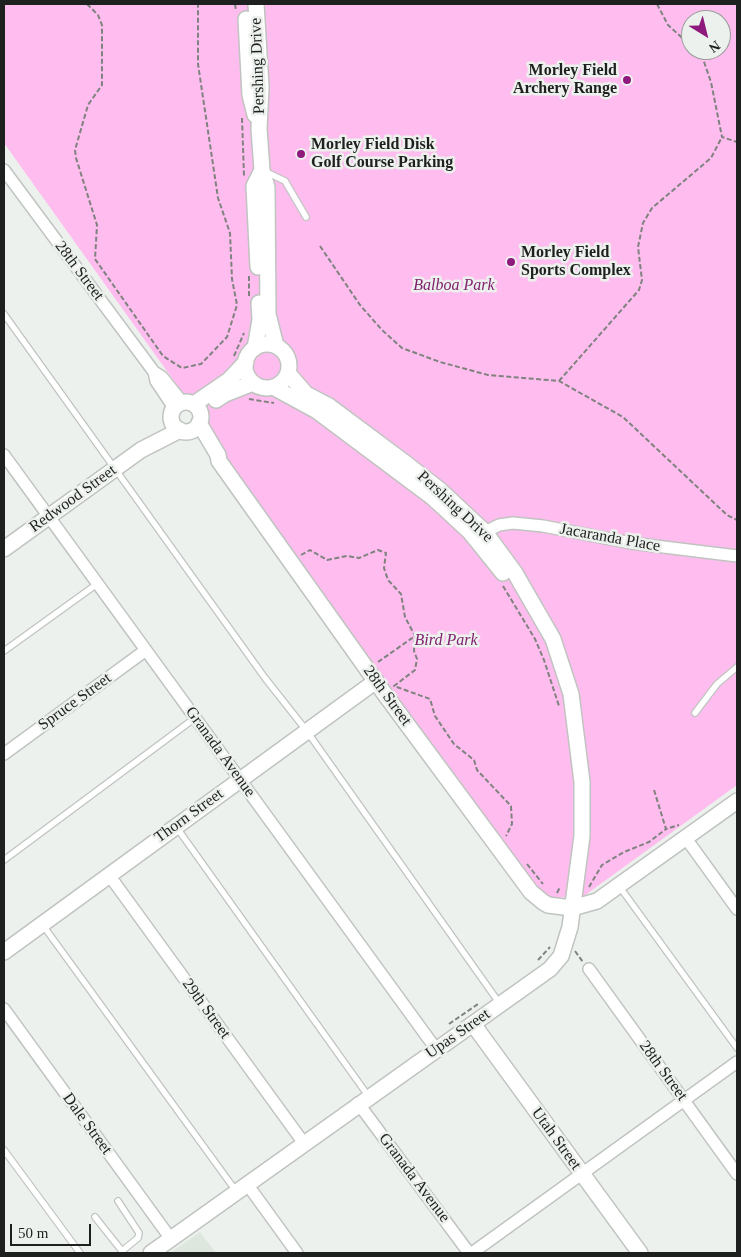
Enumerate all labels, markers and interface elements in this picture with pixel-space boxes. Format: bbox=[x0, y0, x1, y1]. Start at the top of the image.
north arrow bbox=[681, 10, 731, 60]
street label: Pershing Drive bbox=[247, 17, 269, 115]
text: N bbox=[706, 38, 723, 56]
place label: Morley Field Archery Range bbox=[513, 61, 617, 99]
marker: Morley Field Archery Range bbox=[621, 74, 633, 86]
place label: Morley Field Disk Golf Course Parking bbox=[311, 135, 453, 173]
marker: Morley Field Disk Golf Course Parking bbox=[295, 148, 307, 160]
street label: 28th Street bbox=[50, 237, 108, 305]
place label: Morley Field Sports Complex bbox=[521, 243, 631, 281]
marker: Morley Field Sports Complex bbox=[505, 256, 517, 268]
park label: Balboa Park bbox=[413, 276, 495, 296]
street label: Redwood Street bbox=[26, 461, 120, 537]
street label: Pershing Drive bbox=[413, 467, 497, 547]
street label: Jacaranda Place bbox=[558, 520, 662, 556]
park label: Bird Park bbox=[415, 631, 477, 651]
street label: 28th Street bbox=[359, 662, 415, 730]
street label: Spruce Street bbox=[35, 669, 115, 735]
street label: Granada Avenue bbox=[181, 703, 259, 801]
street label: Thorn Street bbox=[151, 785, 227, 847]
street label: 29th Street bbox=[178, 975, 234, 1043]
street label: Upas Street bbox=[422, 1005, 494, 1063]
street label: 28th Street bbox=[635, 1037, 691, 1105]
street label: Dale Street bbox=[58, 1089, 116, 1159]
street label: Utah Street bbox=[527, 1104, 585, 1174]
street label: Granada Avenue bbox=[374, 1130, 454, 1226]
scale bar bbox=[12, 1214, 94, 1246]
text: 50 m bbox=[18, 1225, 48, 1241]

